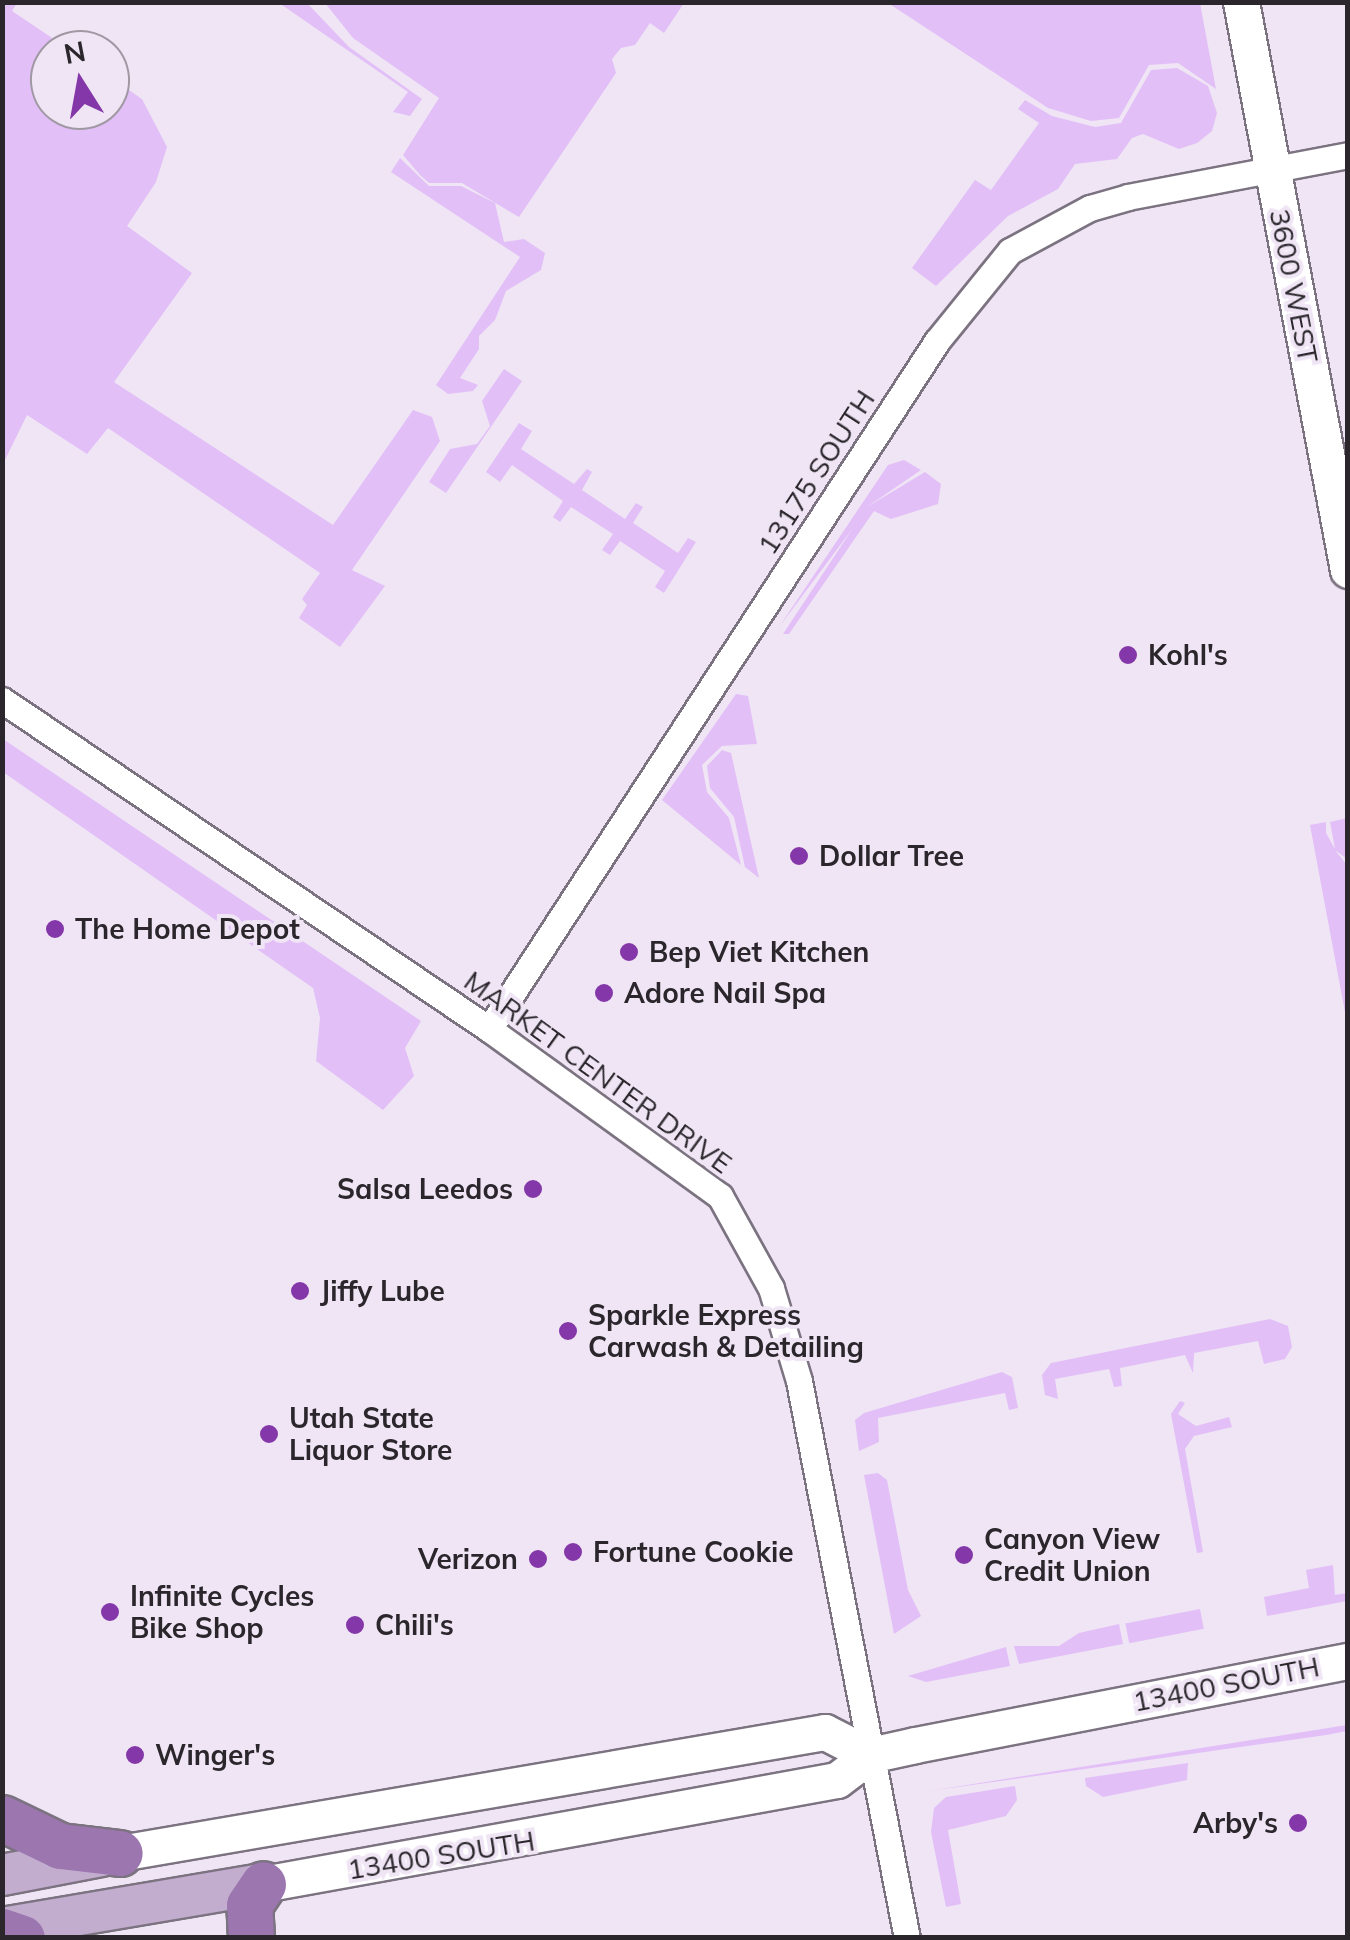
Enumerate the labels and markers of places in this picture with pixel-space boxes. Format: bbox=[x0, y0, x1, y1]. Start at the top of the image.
place label: Kohl's bbox=[1148, 638, 1228, 672]
marker: Kohl's bbox=[1117, 644, 1139, 666]
place label: Dollar Tree bbox=[819, 839, 964, 873]
marker: Dollar Tree bbox=[788, 845, 810, 867]
place label: The Home Depot bbox=[75, 912, 300, 946]
marker: The Home Depot bbox=[44, 918, 66, 940]
place label: Bep Viet Kitchen bbox=[649, 935, 869, 969]
marker: Bep Viet Kitchen bbox=[618, 941, 640, 963]
place label: Adore Nail Spa bbox=[624, 976, 826, 1010]
marker: Adore Nail Spa bbox=[593, 982, 615, 1004]
place label: Salsa Leedos bbox=[337, 1172, 513, 1206]
marker: Salsa Leedos bbox=[522, 1178, 544, 1200]
place label: Jiffy Lube bbox=[320, 1274, 445, 1308]
marker: Jiffy Lube bbox=[289, 1280, 311, 1302]
place label: Sparkle Express Carwash & Detailing bbox=[588, 1298, 864, 1364]
marker: Sparkle Express Carwash & Detailing bbox=[557, 1320, 579, 1342]
place label: Utah State Liquor Store bbox=[289, 1401, 452, 1467]
marker: Utah State Liquor Store bbox=[258, 1423, 280, 1445]
place label: Canyon View Credit Union bbox=[984, 1522, 1160, 1588]
place label: Fortune Cookie bbox=[593, 1535, 794, 1569]
marker: Fortune Cookie bbox=[562, 1541, 584, 1563]
place label: Verizon bbox=[418, 1542, 518, 1576]
marker: Canyon View Credit Union bbox=[953, 1544, 975, 1566]
marker: Verizon bbox=[527, 1548, 549, 1570]
place label: Infinite Cycles Bike Shop bbox=[130, 1579, 314, 1645]
marker: Infinite Cycles Bike Shop bbox=[99, 1601, 121, 1623]
place label: Chili's bbox=[375, 1608, 454, 1642]
marker: Chili's bbox=[344, 1614, 366, 1636]
place label: Winger's bbox=[155, 1738, 275, 1772]
marker: Winger's bbox=[124, 1744, 146, 1766]
place label: Arby's bbox=[1193, 1806, 1278, 1840]
marker: Arby's bbox=[1287, 1812, 1309, 1834]

